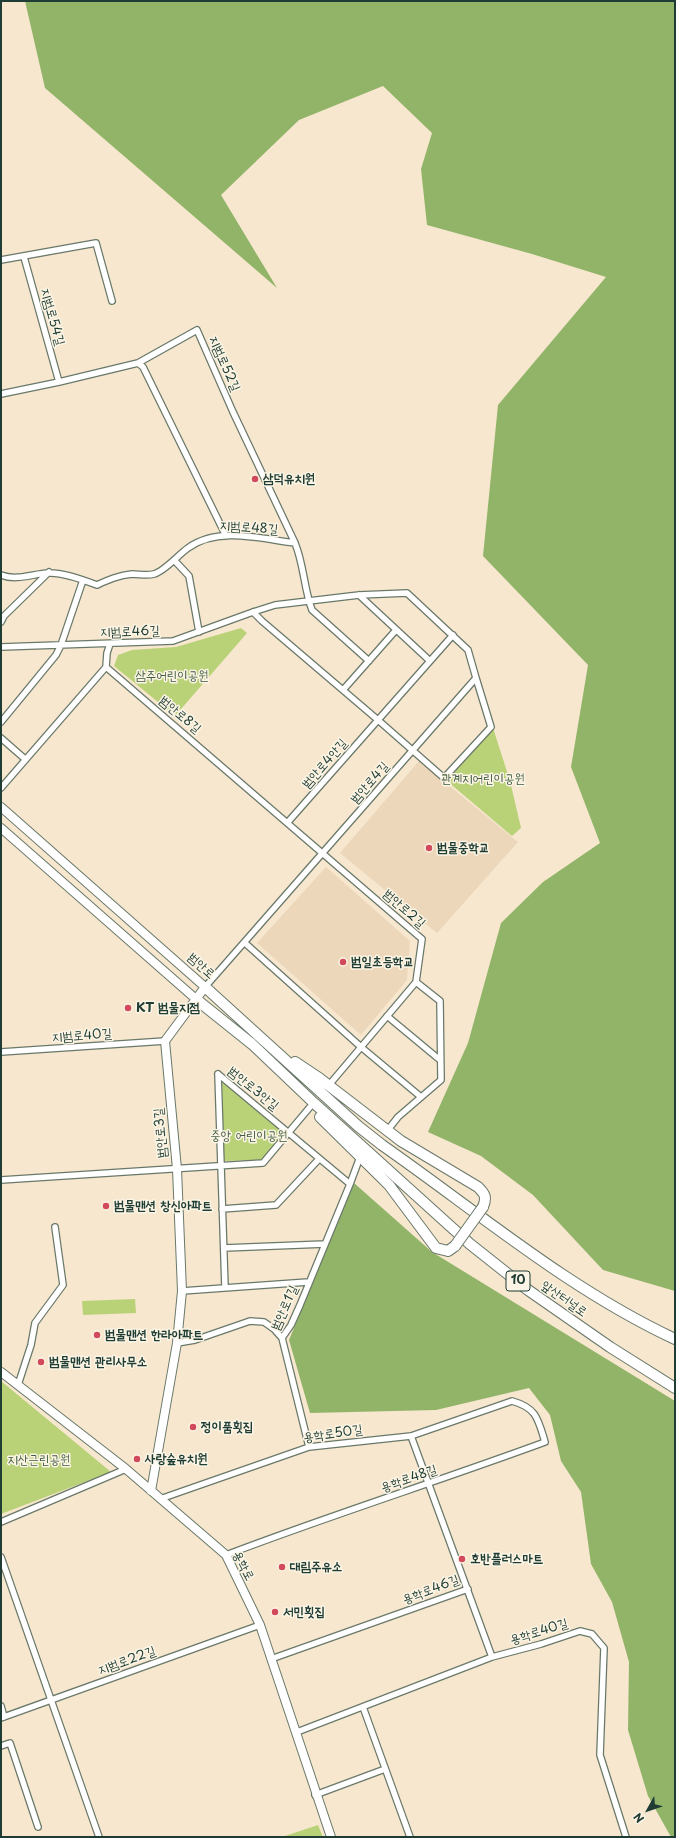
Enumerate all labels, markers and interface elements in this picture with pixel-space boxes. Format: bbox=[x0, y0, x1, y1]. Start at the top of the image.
street label: 지범로54길 bbox=[36, 287, 68, 347]
street label: 지범로52길 bbox=[205, 334, 243, 394]
place label: 삼덕유치원 bbox=[263, 471, 315, 487]
marker: 삼덕유치원 bbox=[250, 474, 260, 484]
street label: 지범로48길 bbox=[219, 518, 279, 538]
street label: 지범로46길 bbox=[100, 623, 160, 641]
park label: 삼주어린이공원 bbox=[135, 668, 209, 684]
street label: 범안로8길 bbox=[156, 693, 204, 737]
street label: 범안로4안길 bbox=[299, 736, 351, 792]
street label: 범안로4길 bbox=[348, 759, 392, 807]
park label: 관계지어린이공원 bbox=[441, 771, 525, 787]
place label: 범물중학교 bbox=[437, 840, 489, 856]
marker: 범물중학교 bbox=[424, 843, 434, 853]
street label: 범안로2길 bbox=[380, 886, 428, 932]
street label: 범안로 bbox=[184, 950, 218, 982]
place label: 범일초등학교 bbox=[351, 954, 414, 970]
marker: 범일초등학교 bbox=[338, 957, 348, 967]
place label: KT 범물지점 bbox=[136, 1000, 200, 1016]
marker: KT 범물지점 bbox=[123, 1003, 133, 1013]
street label: 지범로40길 bbox=[52, 1026, 112, 1046]
street label: 범안로3안길 bbox=[224, 1064, 282, 1114]
street label: 범안로3길 bbox=[151, 1107, 171, 1159]
park label: 중앙 어린이공원 bbox=[210, 1128, 288, 1144]
place label: 범물맨션 창신아파트 bbox=[114, 1198, 212, 1214]
marker: 범물맨션 창신아파트 bbox=[101, 1201, 111, 1211]
road number: 10 bbox=[506, 1271, 530, 1291]
street label: 앞산터널로 bbox=[538, 1278, 590, 1320]
street label: 범안로1길 bbox=[268, 1283, 302, 1333]
place label: 범물맨션 한라아파트 bbox=[105, 1327, 203, 1343]
marker: 범물맨션 한라아파트 bbox=[92, 1330, 102, 1340]
place label: 범물맨션 관리사무소 bbox=[49, 1354, 147, 1370]
marker: 범물맨션 관리사무소 bbox=[36, 1357, 46, 1367]
place label: 정이품횟집 bbox=[201, 1419, 253, 1435]
marker: 정이품횟집 bbox=[188, 1422, 198, 1432]
street label: 용학로50길 bbox=[302, 1422, 364, 1446]
place label: 사랑숲유치원 bbox=[145, 1451, 208, 1467]
park label: 지산근린공원 bbox=[8, 1452, 70, 1468]
marker: 사랑숲유치원 bbox=[132, 1454, 142, 1464]
street label: 용학로48길 bbox=[379, 1462, 439, 1496]
street label: 용학로 bbox=[229, 1548, 257, 1584]
place label: 호반플러스마트 bbox=[470, 1551, 543, 1567]
marker: 호반플러스마트 bbox=[457, 1554, 467, 1564]
place label: 대림주유소 bbox=[290, 1559, 342, 1575]
marker: 대림주유소 bbox=[277, 1562, 287, 1572]
street label: 용학로46길 bbox=[400, 1572, 462, 1608]
place label: 서민횟집 bbox=[283, 1604, 325, 1620]
marker: 서민횟집 bbox=[270, 1607, 280, 1617]
street label: 용학로40길 bbox=[508, 1616, 570, 1648]
street label: 지범로22길 bbox=[96, 1643, 158, 1679]
north arrow bbox=[628, 1790, 668, 1830]
text: N bbox=[629, 1809, 648, 1827]

